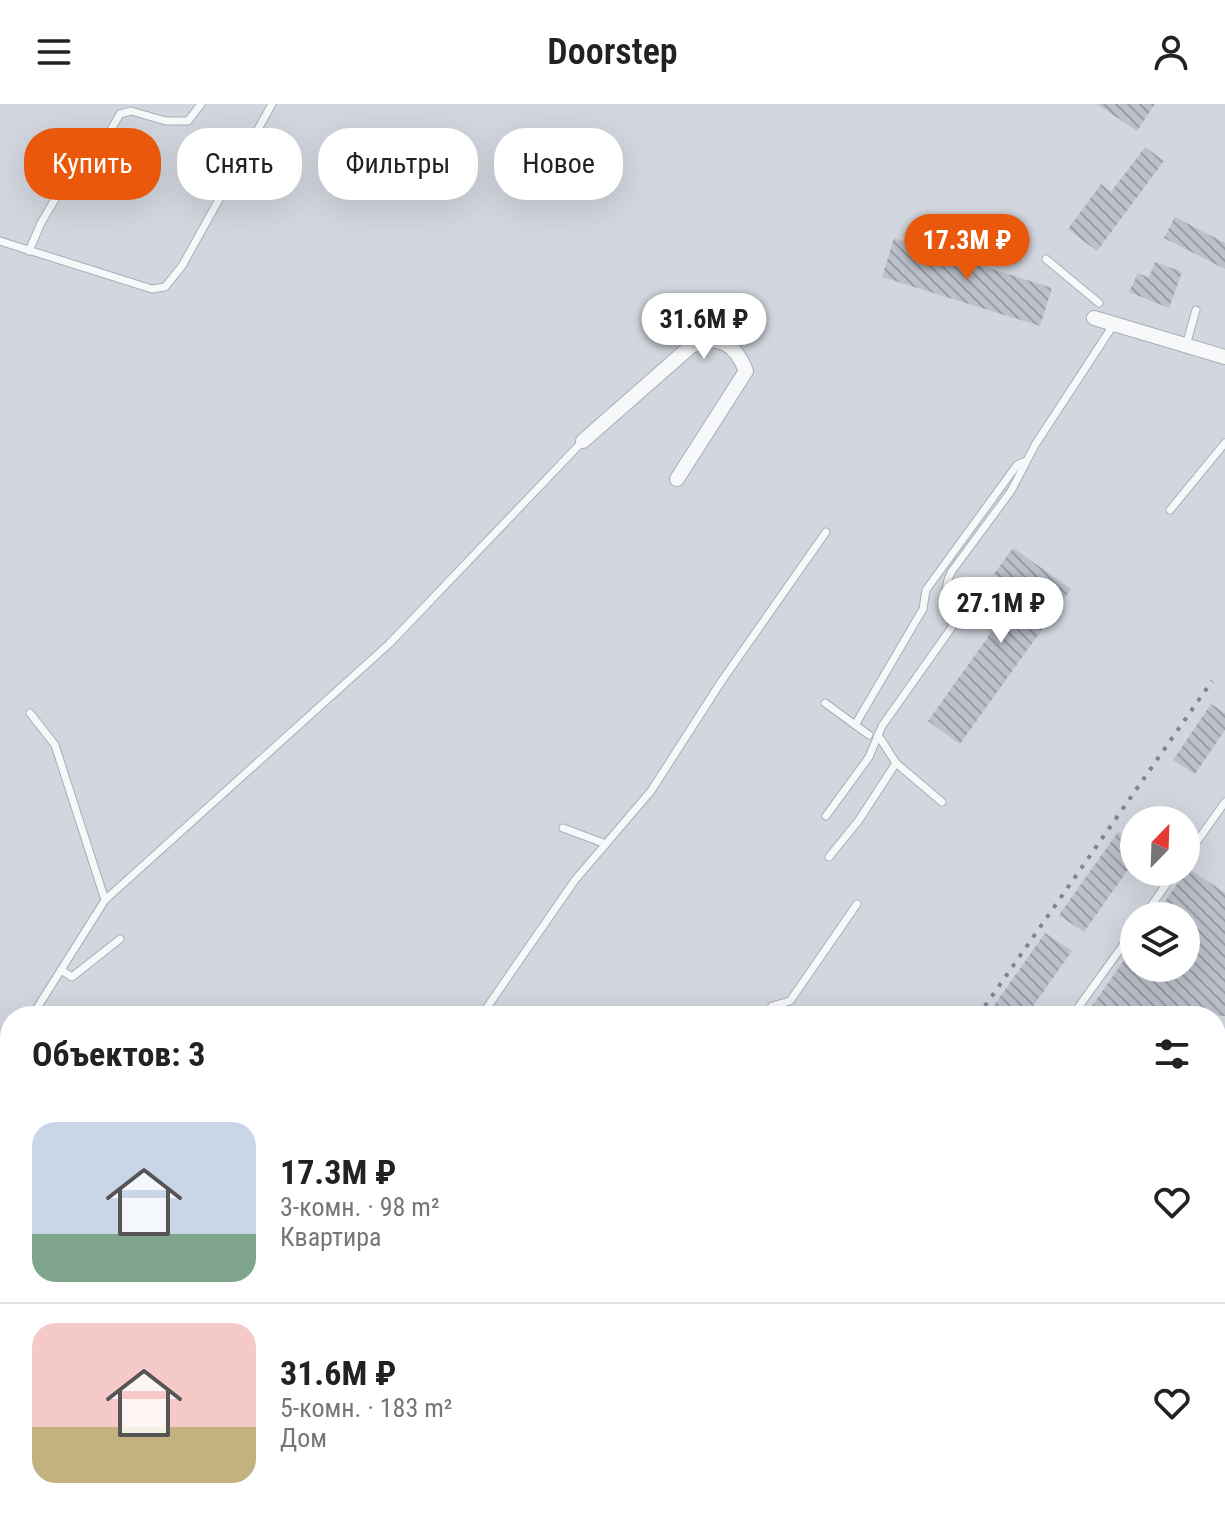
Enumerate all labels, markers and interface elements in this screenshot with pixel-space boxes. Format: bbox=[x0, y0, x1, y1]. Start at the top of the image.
icon: menu bbox=[32, 30, 76, 74]
icon: person bbox=[1149, 30, 1193, 74]
text: Doorstep bbox=[547, 31, 678, 73]
chip: Купить bbox=[24, 128, 161, 200]
chip: Снять bbox=[177, 128, 302, 200]
chip: Фильтры bbox=[318, 128, 478, 200]
chip: Новое bbox=[494, 128, 623, 200]
pin: 17.3M ₽ bbox=[893, 214, 1041, 282]
text: 17.3M ₽ bbox=[923, 225, 1011, 255]
pin: 31.6M ₽ bbox=[630, 293, 778, 361]
text: 31.6M ₽ bbox=[660, 304, 748, 334]
pin: 27.1M ₽ bbox=[927, 577, 1075, 645]
text: 27.1M ₽ bbox=[957, 588, 1045, 618]
north arrow bbox=[1120, 806, 1200, 886]
map controls bbox=[1120, 806, 1200, 982]
button: layers bbox=[1120, 902, 1200, 982]
icon: filters bbox=[1150, 1032, 1194, 1076]
text: Объектов: 3 bbox=[32, 1034, 206, 1074]
text: 17.3M ₽ bbox=[280, 1152, 396, 1192]
icon: home bbox=[96, 1154, 192, 1250]
icon: heart bbox=[1150, 1180, 1194, 1224]
text: 3-комн. · 98 m² bbox=[280, 1192, 440, 1222]
text: Квартира bbox=[280, 1222, 382, 1252]
text: 31.6M ₽ bbox=[280, 1353, 396, 1393]
icon: home bbox=[96, 1355, 192, 1451]
icon: heart bbox=[1150, 1381, 1194, 1425]
text: 5-комн. · 183 m² bbox=[280, 1393, 452, 1423]
text: Дом bbox=[280, 1423, 327, 1453]

